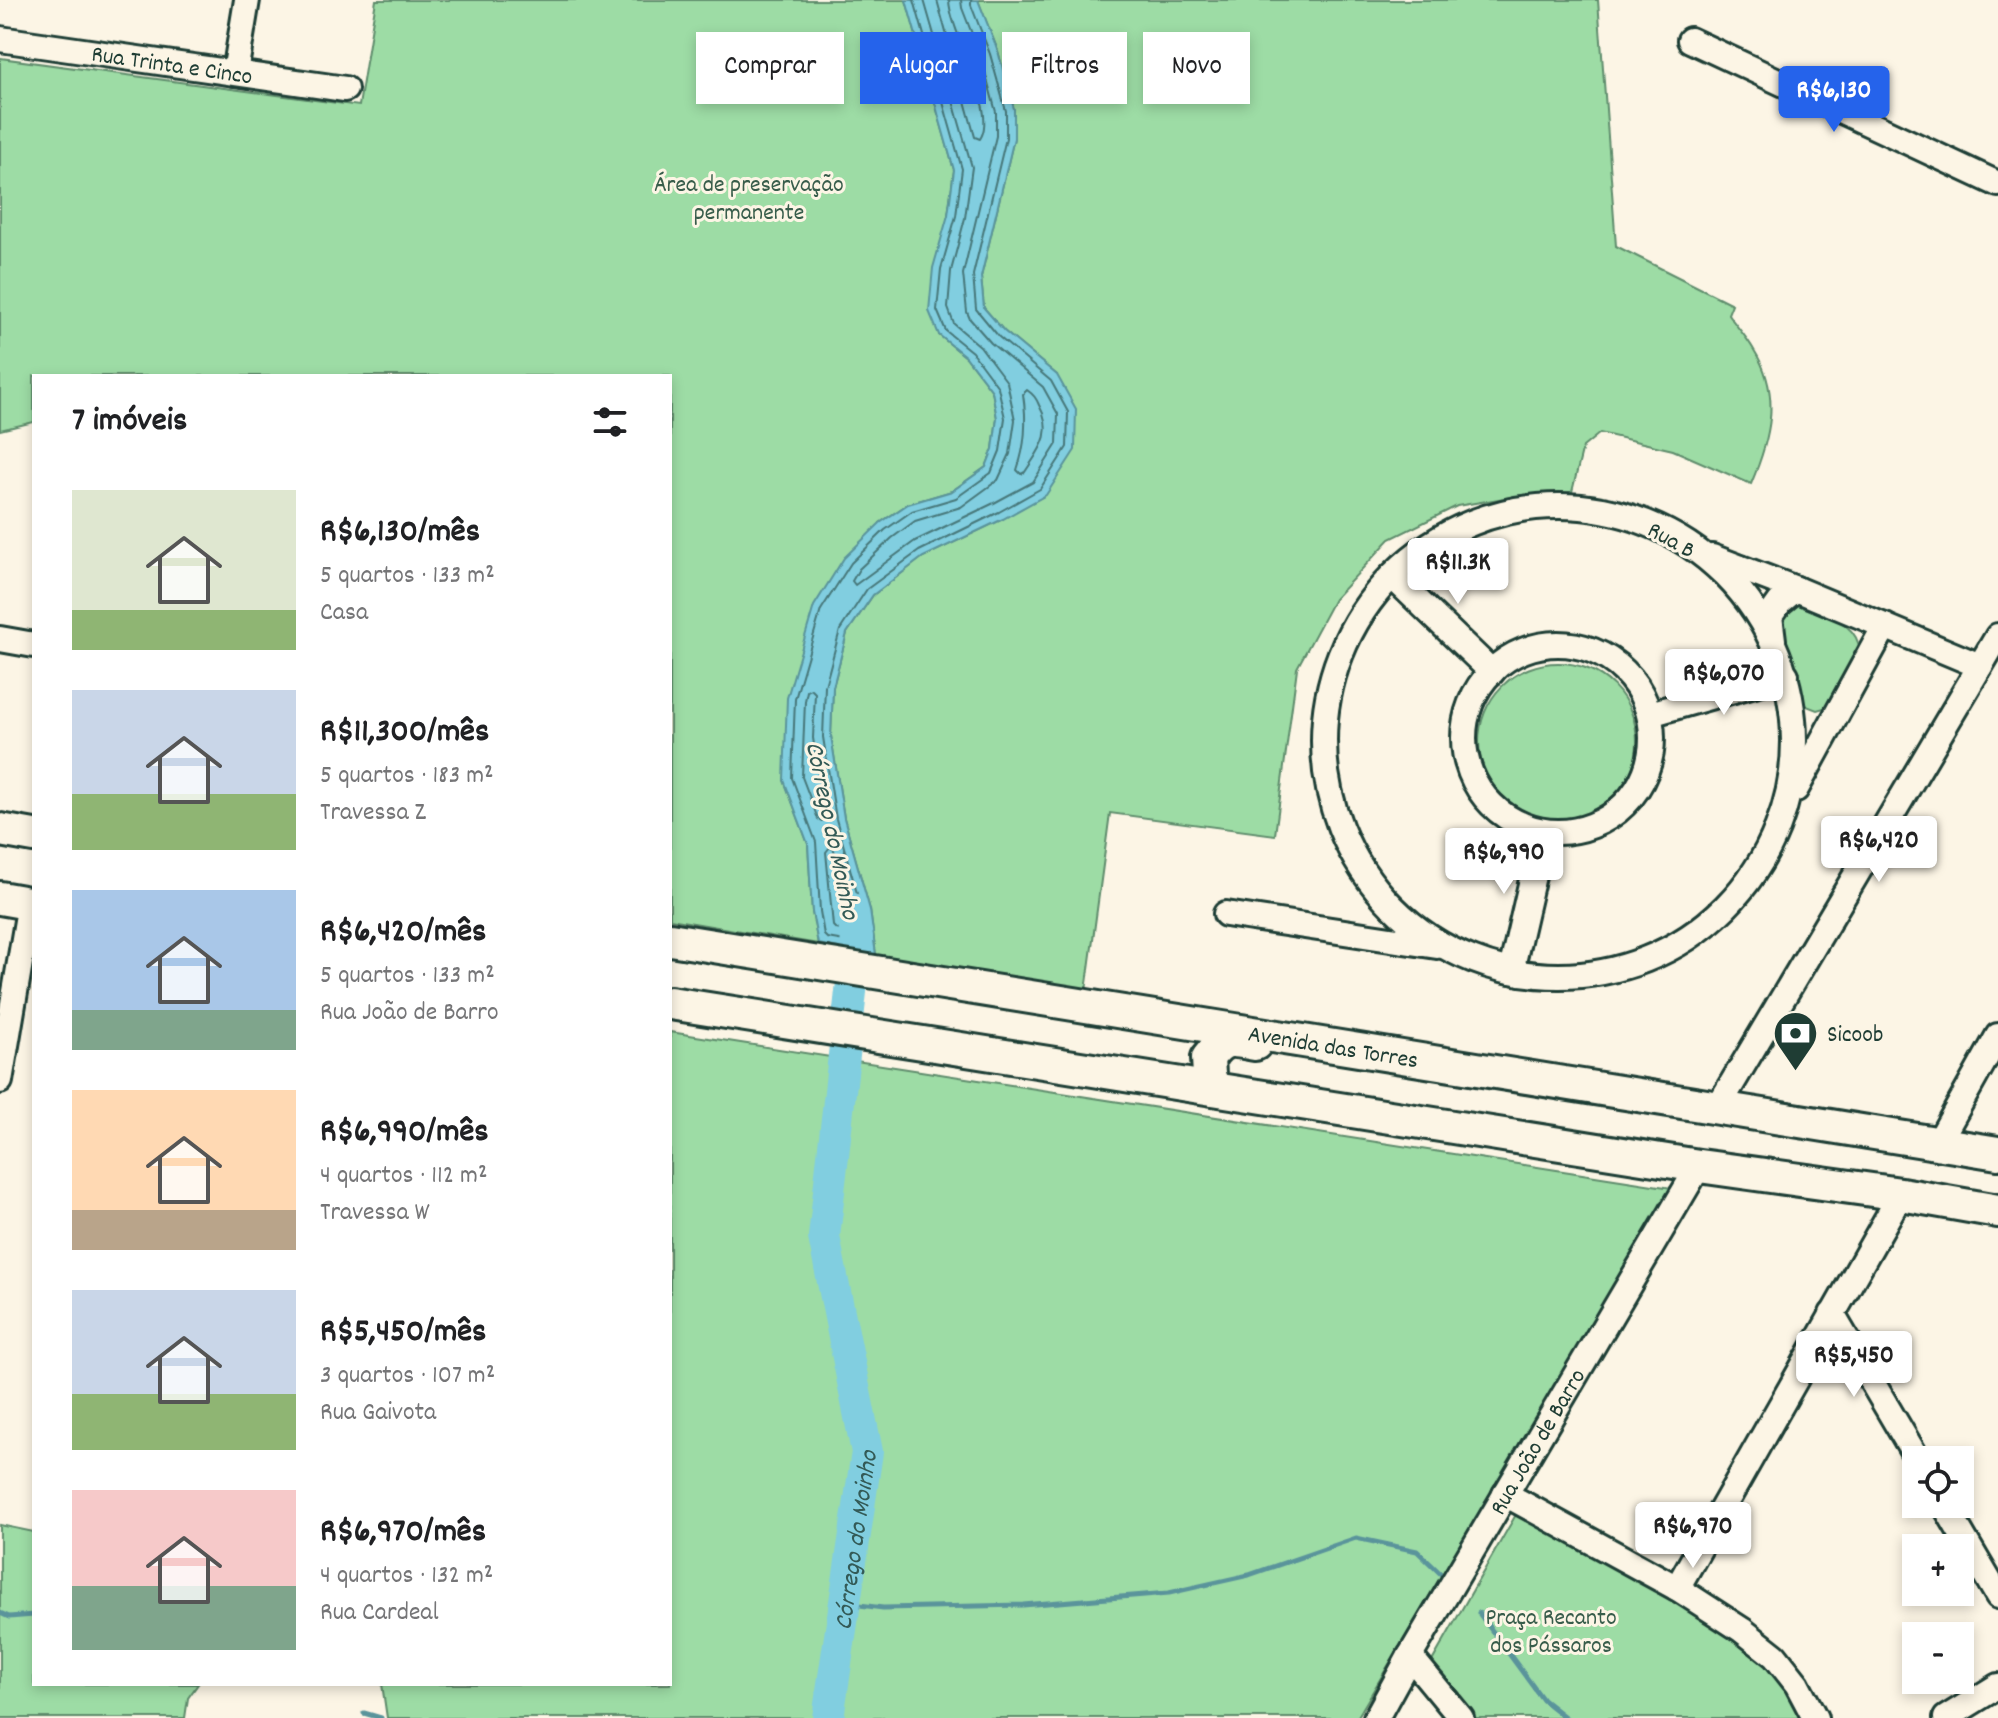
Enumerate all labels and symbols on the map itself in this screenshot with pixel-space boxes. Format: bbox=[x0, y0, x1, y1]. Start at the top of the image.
street label: Rua Trinta e Cinco bbox=[89, 38, 254, 95]
pin: R$6,130 bbox=[1760, 66, 1908, 134]
park label: Área de preservação permanente bbox=[654, 169, 844, 231]
street label: Rua B bbox=[1640, 515, 1701, 569]
pin: R$11.3K bbox=[1384, 538, 1532, 606]
pin: R$6,070 bbox=[1650, 649, 1798, 717]
water label: Córrego do Moinho bbox=[794, 738, 868, 924]
pin: R$6,420 bbox=[1805, 816, 1953, 884]
pin: R$6,990 bbox=[1430, 828, 1578, 896]
bank icon: Sicoob bbox=[1772, 1009, 1820, 1072]
street label: Avenida das Torres bbox=[1245, 1018, 1421, 1079]
place label: Sicoob bbox=[1827, 1019, 1883, 1053]
pin: R$5,450 bbox=[1780, 1331, 1928, 1399]
street label: Rua João de Barro bbox=[1483, 1363, 1596, 1522]
water label: Córrego do Moinho bbox=[826, 1447, 889, 1633]
pin: R$6,970 bbox=[1619, 1502, 1767, 1570]
park label: Praça Recanto dos Pássaros bbox=[1485, 1602, 1617, 1664]

